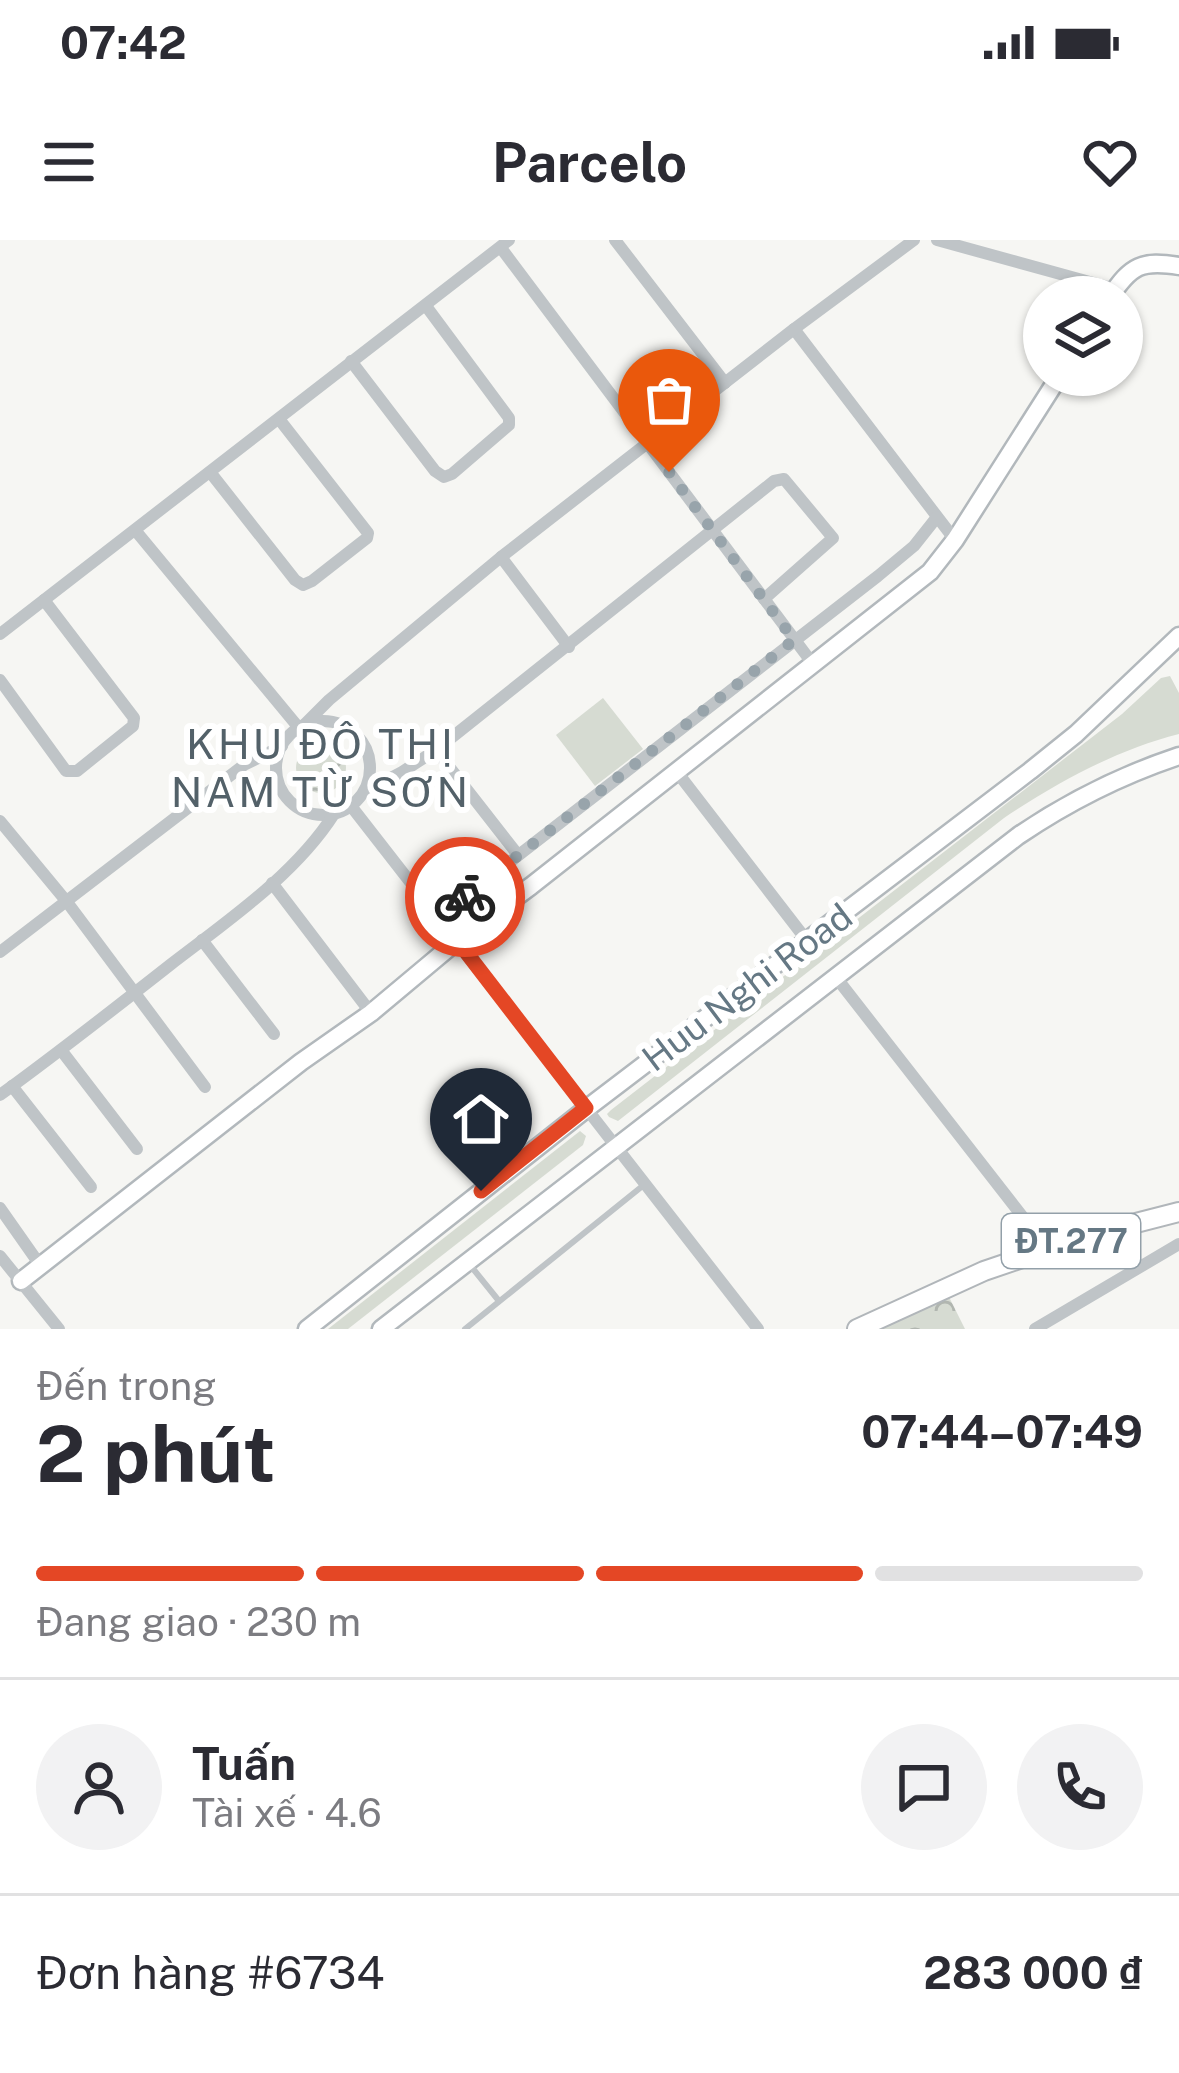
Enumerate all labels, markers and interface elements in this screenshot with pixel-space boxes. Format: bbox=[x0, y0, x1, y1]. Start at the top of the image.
text: 07:42 bbox=[60, 16, 187, 69]
icon: menu bbox=[36, 129, 102, 195]
icon: heart bbox=[1077, 129, 1143, 195]
text: Parcelo bbox=[492, 131, 687, 194]
map controls bbox=[1023, 276, 1143, 396]
button: layers bbox=[1023, 276, 1143, 396]
pin bbox=[618, 349, 720, 472]
icon: bag bbox=[636, 367, 702, 433]
district label: KHU ĐÔ THỊ NAM TỪ SƠN bbox=[171, 719, 471, 816]
courier bbox=[405, 837, 525, 957]
icon: bike bbox=[432, 864, 498, 930]
street label: Huu Nghi Road bbox=[634, 895, 860, 1079]
pin bbox=[430, 1068, 532, 1191]
icon: home bbox=[448, 1086, 514, 1152]
road number: ĐT.277 bbox=[1002, 1214, 1140, 1268]
text: Đến trong bbox=[36, 1363, 217, 1409]
text: 07:44–07:49 bbox=[861, 1405, 1143, 1458]
text: 2 phút bbox=[36, 1408, 276, 1500]
text: Đang giao · 230 m bbox=[36, 1599, 361, 1645]
button: person bbox=[36, 1724, 162, 1850]
button: chat bbox=[861, 1724, 987, 1850]
button: phone bbox=[1017, 1724, 1143, 1850]
text: Tuấn bbox=[192, 1737, 296, 1790]
text: Tài xế · 4.6 bbox=[192, 1790, 382, 1836]
text: Đơn hàng #6734 bbox=[36, 1946, 384, 1999]
text: 283 000 ₫ bbox=[923, 1946, 1143, 1999]

